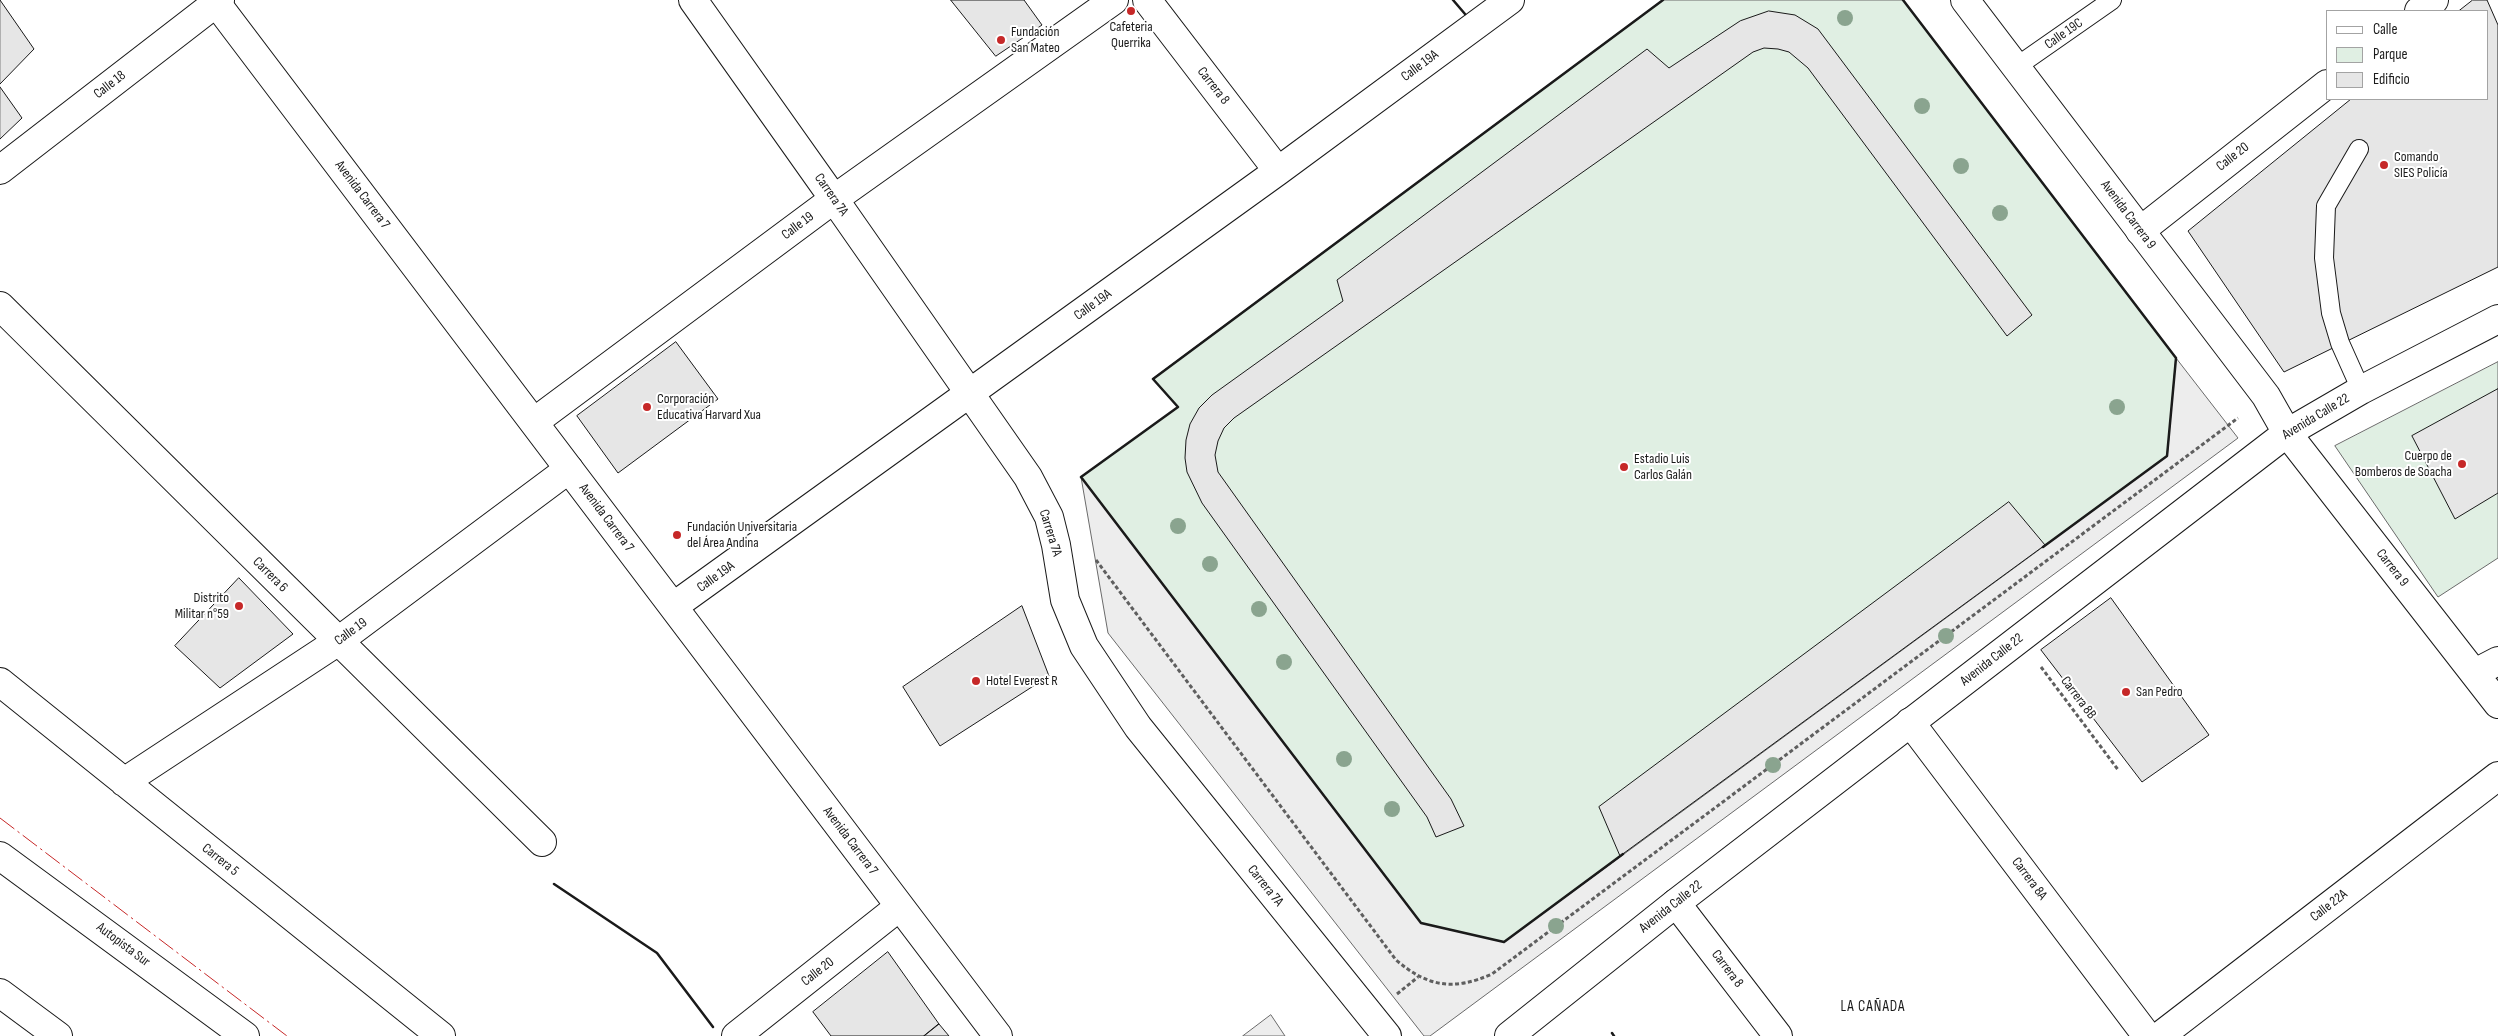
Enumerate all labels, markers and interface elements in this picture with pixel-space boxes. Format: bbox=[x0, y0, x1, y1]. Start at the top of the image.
marker: Cafeteria Querrika bbox=[1125, 5, 1137, 17]
legend bbox=[2326, 10, 2488, 100]
street label: Calle 19C bbox=[2042, 15, 2086, 53]
place label: Cafeteria Querrika bbox=[1109, 19, 1153, 52]
text: Calle bbox=[2373, 20, 2397, 39]
place label: Fundación San Mateo bbox=[1011, 24, 1060, 56]
marker: Fundación San Mateo bbox=[995, 34, 1007, 46]
text: Parque bbox=[2373, 45, 2408, 64]
street label: Calle 19A bbox=[1398, 47, 1442, 85]
street label: Carrera 8 bbox=[1193, 64, 1233, 108]
street label: Calle 18 bbox=[91, 67, 129, 103]
text: Edificio bbox=[2373, 70, 2410, 89]
street label: Calle 20 bbox=[2213, 139, 2253, 175]
place label: Comando SIES Policía bbox=[2394, 149, 2448, 182]
street label: Avenida Carrera 7 bbox=[331, 158, 393, 232]
marker: Comando SIES Policía bbox=[2378, 159, 2390, 171]
street label: Carrera 7A bbox=[810, 170, 852, 220]
street label: Avenida Carrera 9 bbox=[2097, 177, 2159, 253]
street label: Calle 19 bbox=[779, 208, 817, 244]
street label: Calle 19A bbox=[1071, 286, 1115, 324]
street label: Avenida Calle 22 bbox=[2279, 390, 2353, 444]
place label: Corporación Educativa Harvard Xua bbox=[657, 391, 761, 424]
marker: Corporación Educativa Harvard Xua bbox=[641, 401, 653, 413]
place label: Cuerpo de Bomberos de Soacha bbox=[2355, 448, 2452, 481]
place label: Estadio Luis Carlos Galán bbox=[1634, 451, 1692, 484]
marker: Cuerpo de Bomberos de Soacha bbox=[2456, 458, 2468, 470]
marker: Estadio Luis Carlos Galán bbox=[1618, 461, 1630, 473]
street label: Avenida Carrera 7 bbox=[575, 481, 637, 555]
street label: Carrera 7A bbox=[1035, 508, 1065, 558]
place label: Fundación Universitaria del Área Andina bbox=[687, 519, 797, 552]
marker: Fundación Universitaria del Área Andina bbox=[671, 529, 683, 541]
street label: Carrera 9 bbox=[2372, 546, 2412, 590]
street label: Carrera 6 bbox=[249, 554, 291, 596]
street label: Calle 19A bbox=[694, 558, 738, 596]
place label: Distrito Militar n°59 bbox=[175, 590, 229, 622]
marker: Distrito Militar n°59 bbox=[233, 600, 245, 612]
street label: Calle 19 bbox=[331, 615, 371, 649]
street label: Avenida Calle 22 bbox=[1957, 630, 2027, 690]
place label: Hotel Everest R bbox=[986, 673, 1058, 689]
street label: Carrera 8B bbox=[2057, 673, 2099, 723]
marker: Hotel Everest R bbox=[970, 675, 982, 687]
place label: San Pedro bbox=[2136, 684, 2183, 700]
marker: San Pedro bbox=[2120, 686, 2132, 698]
street label: Avenida Carrera 7 bbox=[819, 804, 881, 878]
street label: Carrera 5 bbox=[198, 840, 242, 880]
street label: Carrera 8A bbox=[2008, 854, 2050, 904]
street label: Carrera 7A bbox=[1243, 862, 1287, 910]
street label: Avenida Calle 22 bbox=[1636, 877, 1706, 937]
street label: Calle 22A bbox=[2307, 886, 2351, 926]
street label: Autopista Sur bbox=[93, 919, 153, 971]
street label: Carrera 8 bbox=[1707, 947, 1747, 991]
street label: Calle 20 bbox=[798, 954, 838, 990]
district label: LA CAÑADA bbox=[1839, 998, 1907, 1016]

